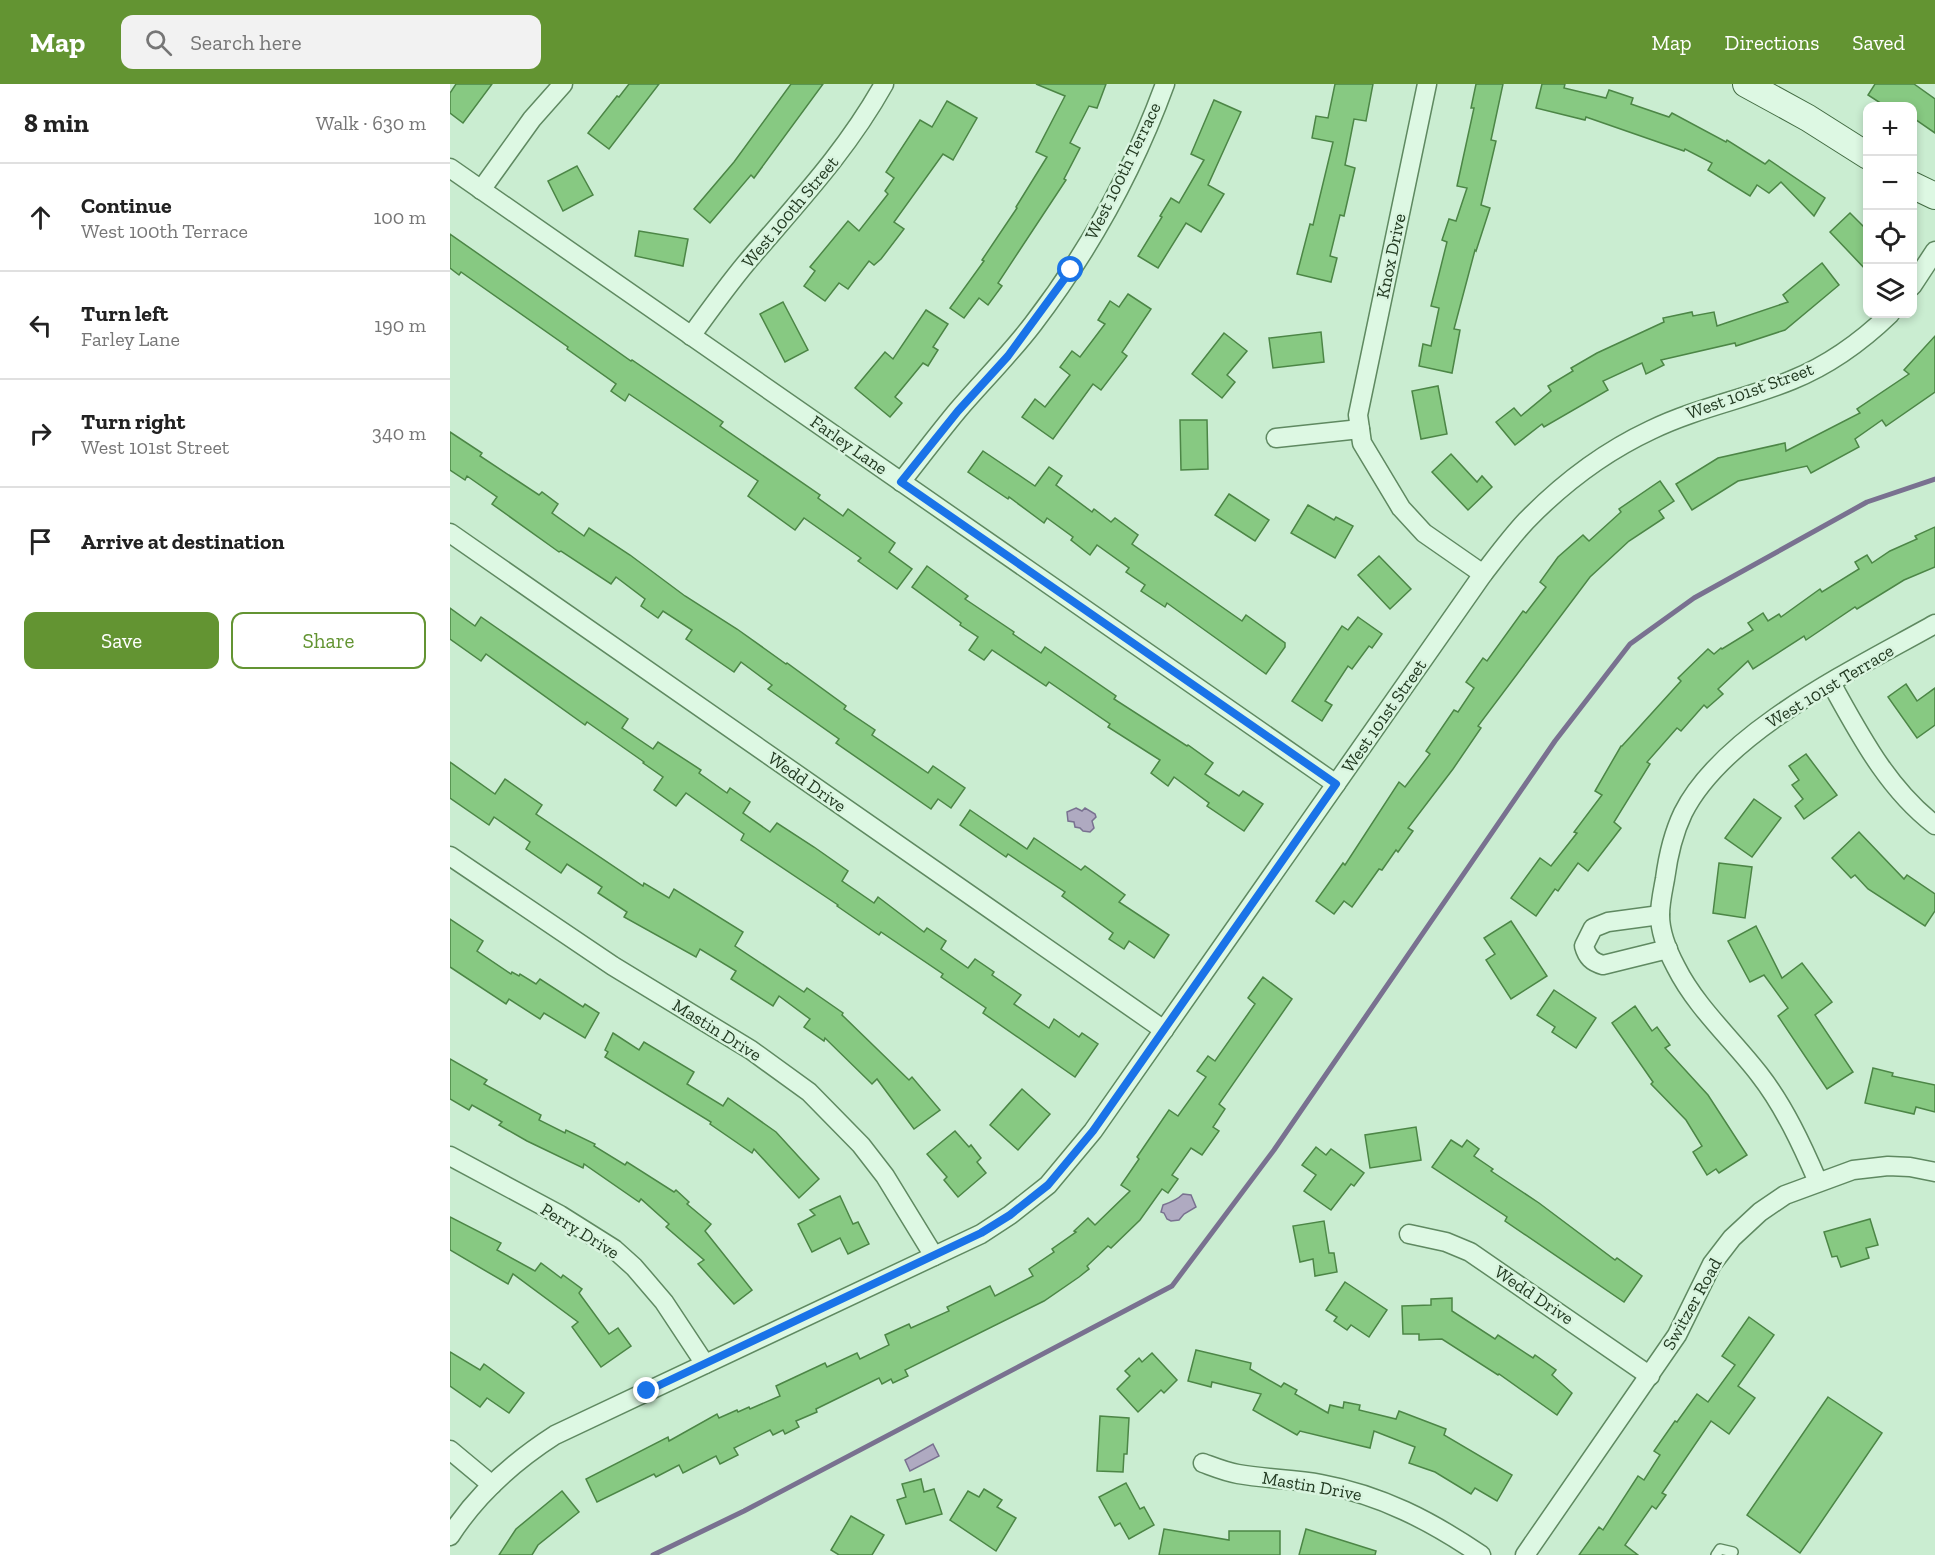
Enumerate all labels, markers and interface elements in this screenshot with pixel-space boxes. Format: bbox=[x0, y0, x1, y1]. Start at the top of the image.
search box bbox=[121, 15, 541, 69]
text: Map bbox=[30, 26, 85, 59]
icon: search bbox=[142, 26, 175, 59]
text: Search here bbox=[190, 29, 302, 56]
text: Map bbox=[1652, 30, 1692, 55]
text: Directions bbox=[1725, 30, 1819, 55]
text: Saved bbox=[1852, 30, 1905, 55]
street label: West 100th Terrace bbox=[1080, 99, 1166, 243]
map controls bbox=[1863, 102, 1917, 318]
button: + bbox=[1863, 102, 1917, 156]
text: 8 min bbox=[24, 107, 89, 139]
text: Walk · 630 m bbox=[316, 111, 426, 135]
street label: West 100th Street bbox=[737, 152, 843, 272]
button: − bbox=[1863, 156, 1917, 210]
text: Continue bbox=[81, 192, 172, 219]
icon: ahead bbox=[24, 201, 57, 234]
text: 100 m bbox=[373, 205, 426, 229]
button: locate bbox=[1863, 210, 1917, 264]
street label: Knox Drive bbox=[1371, 211, 1411, 301]
text: West 100th Terrace bbox=[81, 219, 248, 243]
route start bbox=[1057, 256, 1083, 282]
button: layers bbox=[1863, 264, 1917, 318]
text: Turn left bbox=[81, 300, 168, 327]
icon: left bbox=[24, 309, 57, 342]
text: 190 m bbox=[374, 313, 426, 337]
text: Farley Lane bbox=[81, 327, 180, 351]
street label: West 101st Street bbox=[1684, 358, 1817, 424]
text: Turn right bbox=[81, 408, 185, 435]
street label: Farley Lane bbox=[806, 410, 892, 480]
icon: right bbox=[24, 417, 57, 450]
text: 340 m bbox=[372, 421, 426, 445]
text: West 101st Street bbox=[81, 435, 229, 459]
icon: arrive bbox=[24, 525, 57, 558]
text: Arrive at destination bbox=[81, 528, 284, 555]
button: Save bbox=[24, 612, 219, 669]
button: Share bbox=[231, 612, 426, 669]
street label: West 101st Terrace bbox=[1762, 639, 1898, 733]
street label: West 101st Street bbox=[1337, 655, 1431, 777]
street label: Wedd Drive bbox=[764, 747, 850, 817]
street label: Mastin Drive bbox=[668, 994, 766, 1066]
street label: Perry Drive bbox=[537, 1198, 623, 1264]
street label: Switzer Road bbox=[1658, 1254, 1726, 1354]
street label: Wedd Drive bbox=[1490, 1261, 1578, 1329]
route end bbox=[633, 1377, 659, 1403]
street label: Mastin Drive bbox=[1260, 1466, 1364, 1506]

